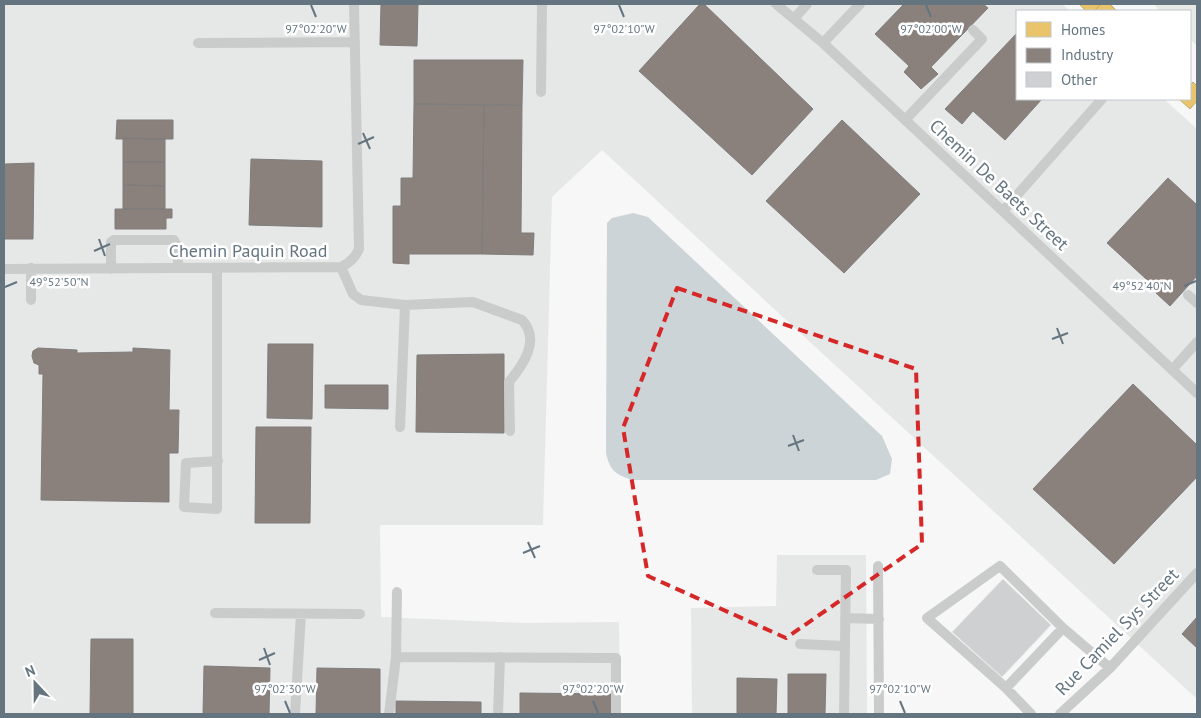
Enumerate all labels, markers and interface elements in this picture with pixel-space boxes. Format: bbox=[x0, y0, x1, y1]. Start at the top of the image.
legend bbox=[1016, 10, 1191, 100]
text: Homes bbox=[1061, 20, 1105, 39]
text: 97°02'20"W bbox=[285, 21, 347, 36]
text: 97°02'10"W bbox=[593, 21, 655, 36]
text: 97°02'00"W bbox=[900, 21, 962, 36]
text: Industry bbox=[1061, 45, 1113, 64]
text: Other bbox=[1061, 70, 1097, 89]
street label: Chemin De Baets Street bbox=[925, 114, 1074, 255]
street label: Chemin Paquin Road bbox=[169, 239, 327, 262]
text: 49°52'50"N bbox=[29, 274, 89, 289]
text: 49°52'40"N bbox=[1112, 278, 1172, 293]
street label: Rue Camiel Sys Street bbox=[1050, 563, 1183, 700]
north arrow bbox=[10, 658, 60, 708]
text: N bbox=[22, 661, 38, 681]
text: 97°02'30"W bbox=[254, 681, 316, 696]
text: 97°02'20"W bbox=[562, 681, 624, 696]
text: 97°02'10"W bbox=[869, 681, 931, 696]

